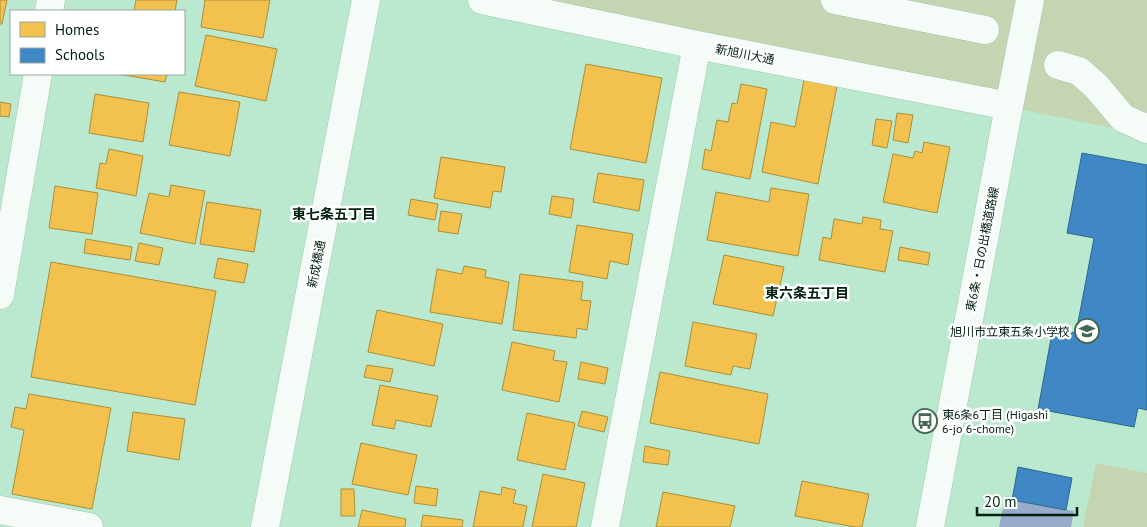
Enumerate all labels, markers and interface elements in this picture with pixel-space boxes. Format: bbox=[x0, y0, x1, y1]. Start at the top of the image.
legend bbox=[10, 10, 185, 75]
text: Homes bbox=[55, 20, 99, 39]
street label: 新旭川大通 bbox=[714, 41, 776, 67]
text: Schools bbox=[55, 45, 105, 64]
street label: 東6条・日の出橋道路線 bbox=[963, 185, 1001, 313]
district label: 東七条五丁目 bbox=[292, 205, 376, 223]
street label: 新成橋通 bbox=[304, 239, 328, 289]
district label: 東六条五丁目 bbox=[765, 284, 849, 302]
school or university icon: 旭川市立東五条小学校 bbox=[1074, 318, 1100, 344]
place label: 旭川市立東五条小学校 bbox=[950, 324, 1070, 339]
place label: 東6条6丁目 (Higashi 6-jo 6-chome) bbox=[942, 407, 1048, 436]
bus stop icon: 東6条6丁目 (Higashi 6-jo 6-chome) bbox=[912, 408, 938, 434]
scale bar bbox=[977, 484, 1077, 516]
text: 20 m bbox=[984, 492, 1017, 511]

